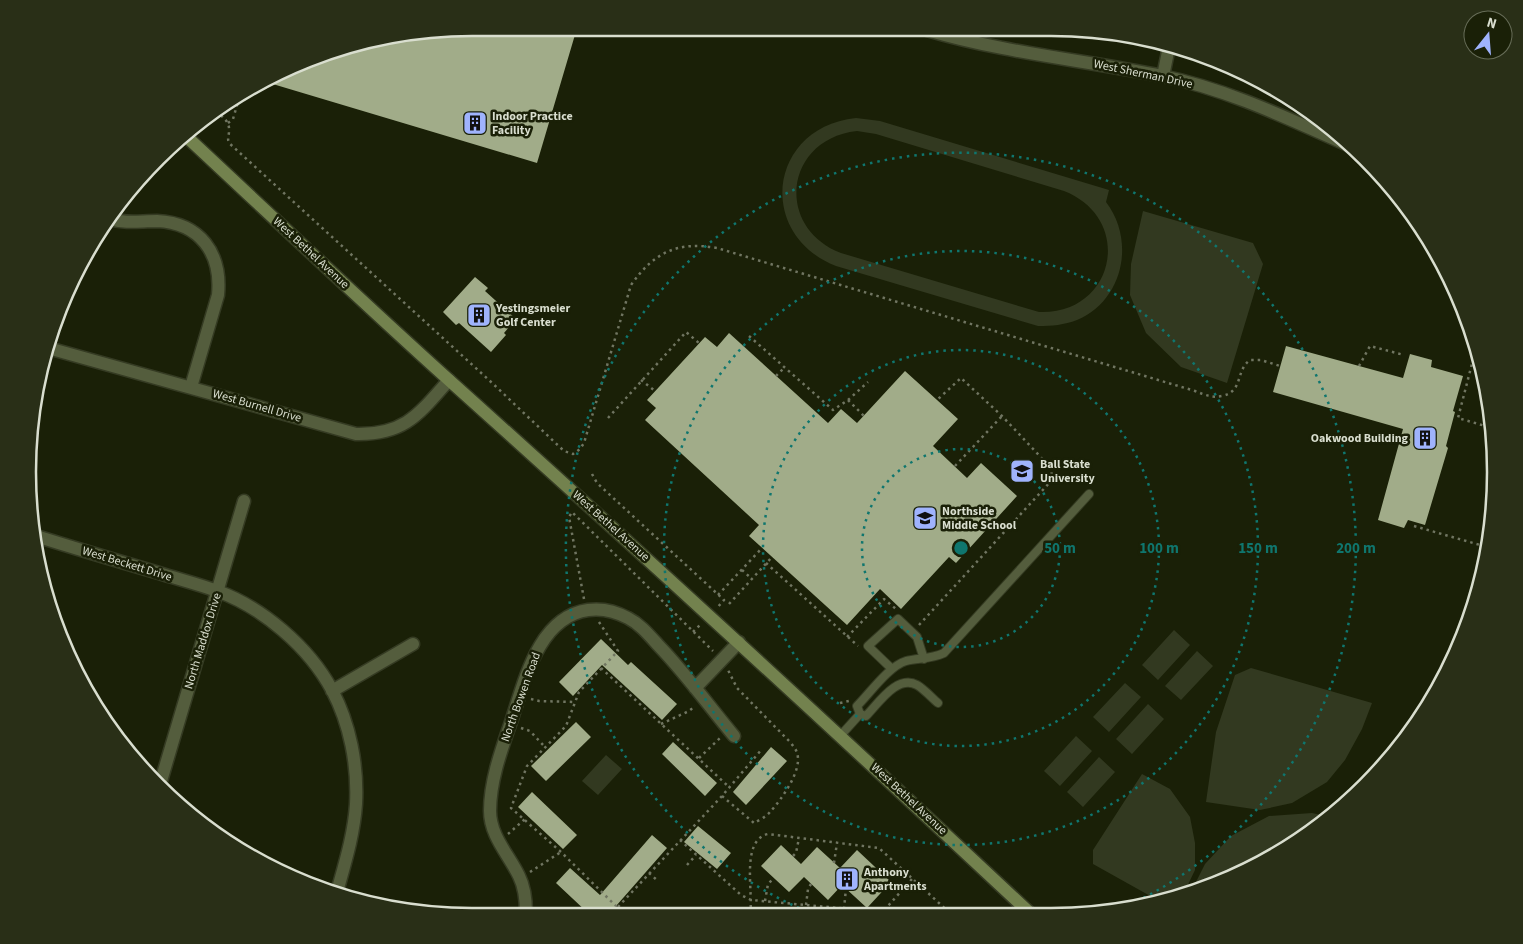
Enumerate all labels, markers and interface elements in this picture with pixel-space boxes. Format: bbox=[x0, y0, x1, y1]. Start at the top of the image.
north arrow bbox=[1463, 10, 1513, 60]
text: N bbox=[1484, 13, 1499, 34]
street label: West Sherman Drive bbox=[1092, 55, 1194, 93]
place label: Indoor Practice Facility bbox=[492, 108, 573, 139]
building icon: Indoor Practice Facility bbox=[462, 110, 488, 136]
street label: West Bethel Avenue bbox=[269, 213, 353, 293]
place label: Yestingsmeier Golf Center bbox=[495, 300, 570, 331]
building icon: Yestingsmeier Golf Center bbox=[466, 302, 492, 328]
street label: West Burnell Drive bbox=[211, 385, 303, 427]
building icon: Oakwood Building bbox=[1412, 425, 1438, 451]
place label: Oakwood Building bbox=[1311, 430, 1409, 447]
place label: Ball State University bbox=[1040, 456, 1095, 487]
school or university icon: Ball State University bbox=[1009, 458, 1035, 484]
street label: West Bethel Avenue bbox=[569, 487, 653, 565]
place label: Northside Middle School bbox=[942, 503, 1017, 534]
school or university icon: Northside Middle School bbox=[912, 505, 938, 531]
text: 50 m bbox=[1044, 538, 1076, 559]
text: 100 m bbox=[1139, 538, 1179, 559]
text: 150 m bbox=[1238, 538, 1278, 559]
text: 200 m bbox=[1336, 538, 1376, 559]
centre of rings bbox=[952, 539, 970, 557]
street label: West Beckett Drive bbox=[80, 542, 174, 586]
street label: North Maddox Drive bbox=[180, 591, 226, 691]
street label: North Bowen Road bbox=[497, 650, 545, 744]
street label: West Bethel Avenue bbox=[867, 759, 951, 839]
place label: Anthony Apartments bbox=[863, 864, 926, 895]
building icon: Anthony Apartments bbox=[834, 866, 860, 892]

